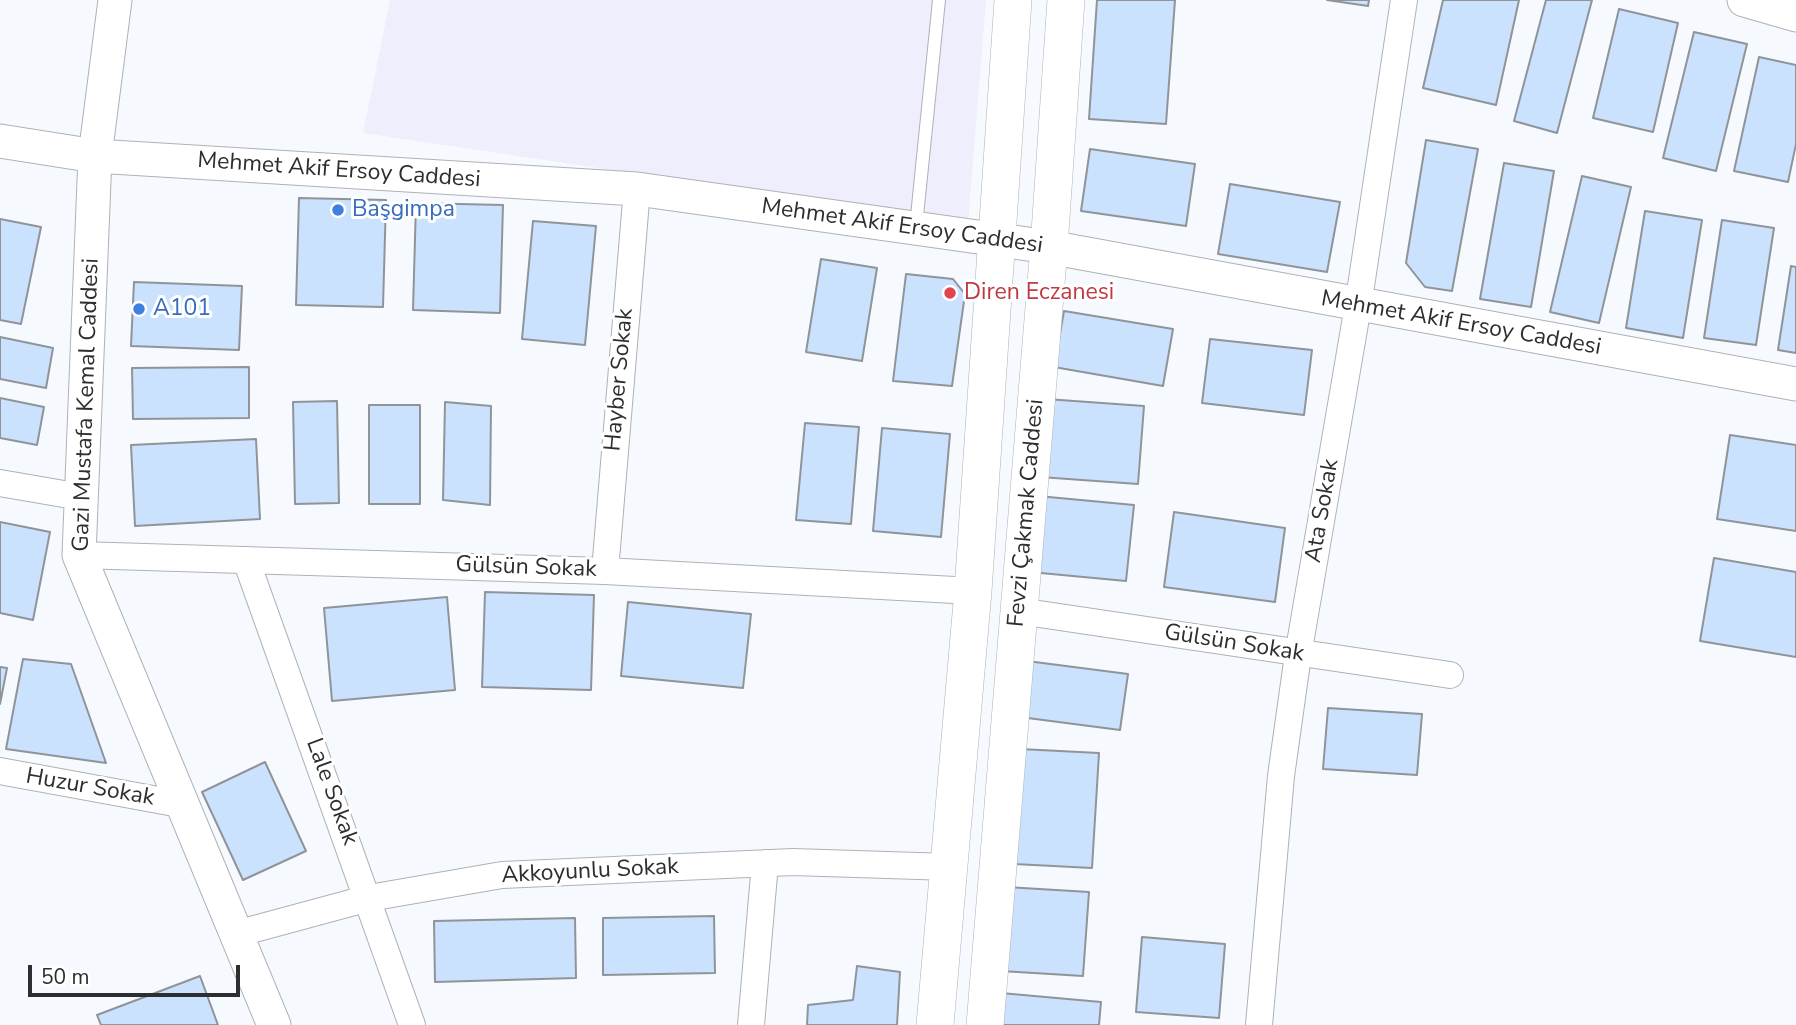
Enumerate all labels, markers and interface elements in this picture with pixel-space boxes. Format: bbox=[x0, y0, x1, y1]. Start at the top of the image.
street label: Mehmet Akif Ersoy Caddesi bbox=[197, 147, 481, 195]
street label: Mehmet Akif Ersoy Caddesi bbox=[760, 194, 1044, 260]
place label: Başgimpa bbox=[352, 196, 455, 224]
marker: Başgimpa bbox=[330, 202, 346, 218]
street label: Gazi Mustafa Kemal Caddesi bbox=[68, 258, 106, 552]
place label: Diren Eczanesi bbox=[964, 279, 1114, 307]
marker: Diren Eczanesi bbox=[942, 285, 958, 301]
street label: Mehmet Akif Ersoy Caddesi bbox=[1319, 286, 1603, 362]
place label: A101 bbox=[153, 295, 211, 323]
marker: A101 bbox=[131, 301, 147, 317]
street label: Hayber Sokak bbox=[600, 307, 640, 453]
street label: Fevzi Çakmak Caddesi bbox=[1003, 398, 1051, 628]
street label: Ata Sokak bbox=[1300, 457, 1346, 565]
street label: Gülsün Sokak bbox=[455, 552, 597, 584]
street label: Gülsün Sokak bbox=[1162, 619, 1306, 669]
street label: Lale Sokak bbox=[299, 735, 363, 849]
street label: Huzur Sokak bbox=[24, 763, 156, 813]
street label: Akkoyunlu Sokak bbox=[501, 854, 679, 890]
scale bar bbox=[32, 951, 243, 995]
text: 50 m bbox=[41, 963, 90, 991]

